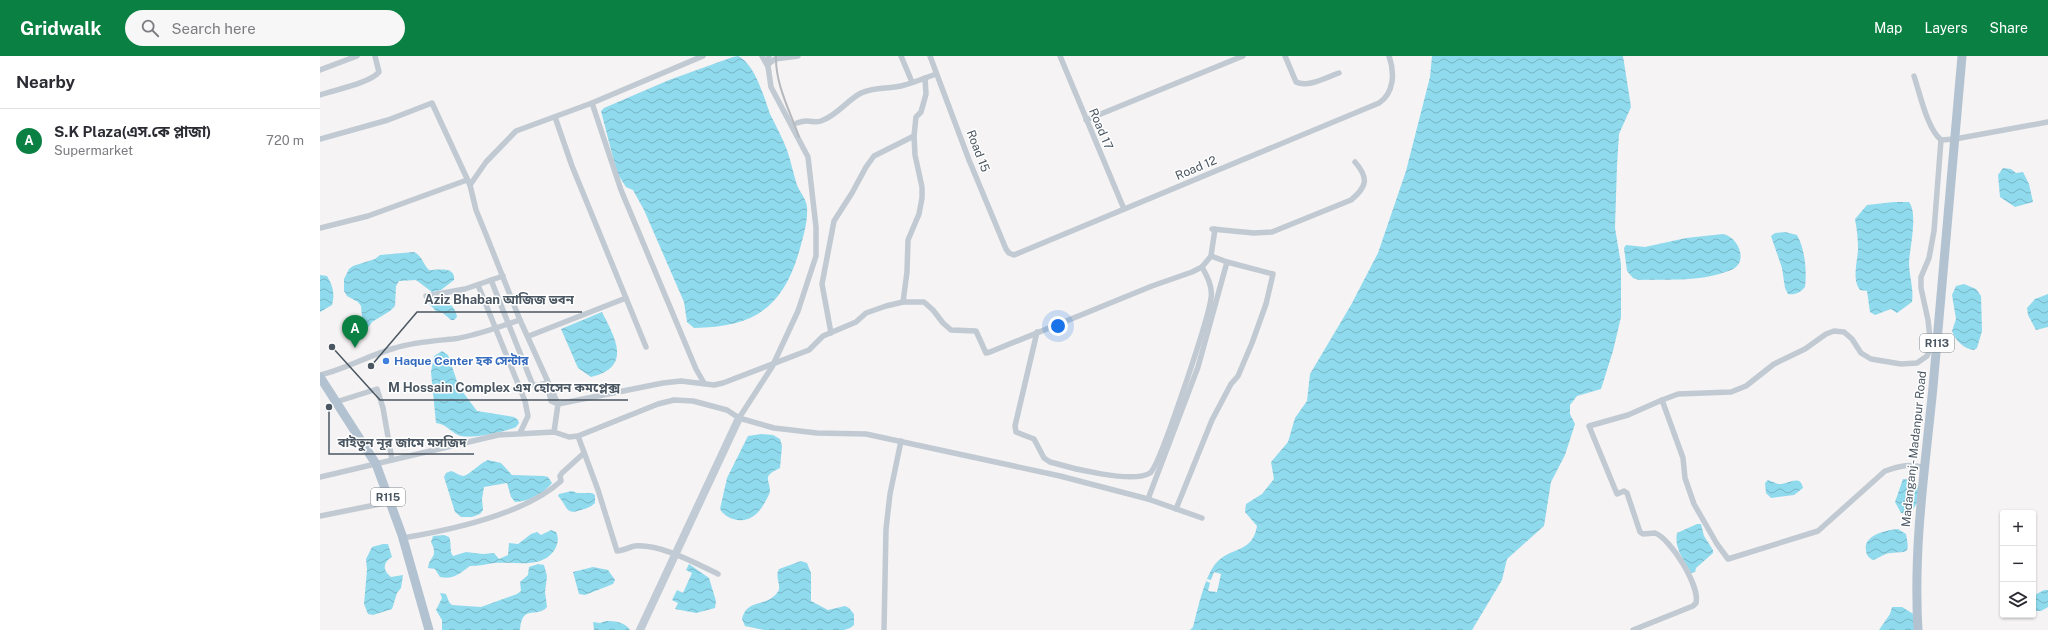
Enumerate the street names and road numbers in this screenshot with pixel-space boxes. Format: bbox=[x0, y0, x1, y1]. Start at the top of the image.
street label: Road 17 bbox=[1086, 106, 1116, 152]
street label: Road 15 bbox=[964, 128, 993, 174]
street label: Road 12 bbox=[1173, 153, 1219, 183]
road number: R113 bbox=[1920, 334, 1954, 352]
street label: Madanganj - Madanpur Road bbox=[1899, 370, 1929, 528]
road number: R115 bbox=[371, 488, 405, 506]

